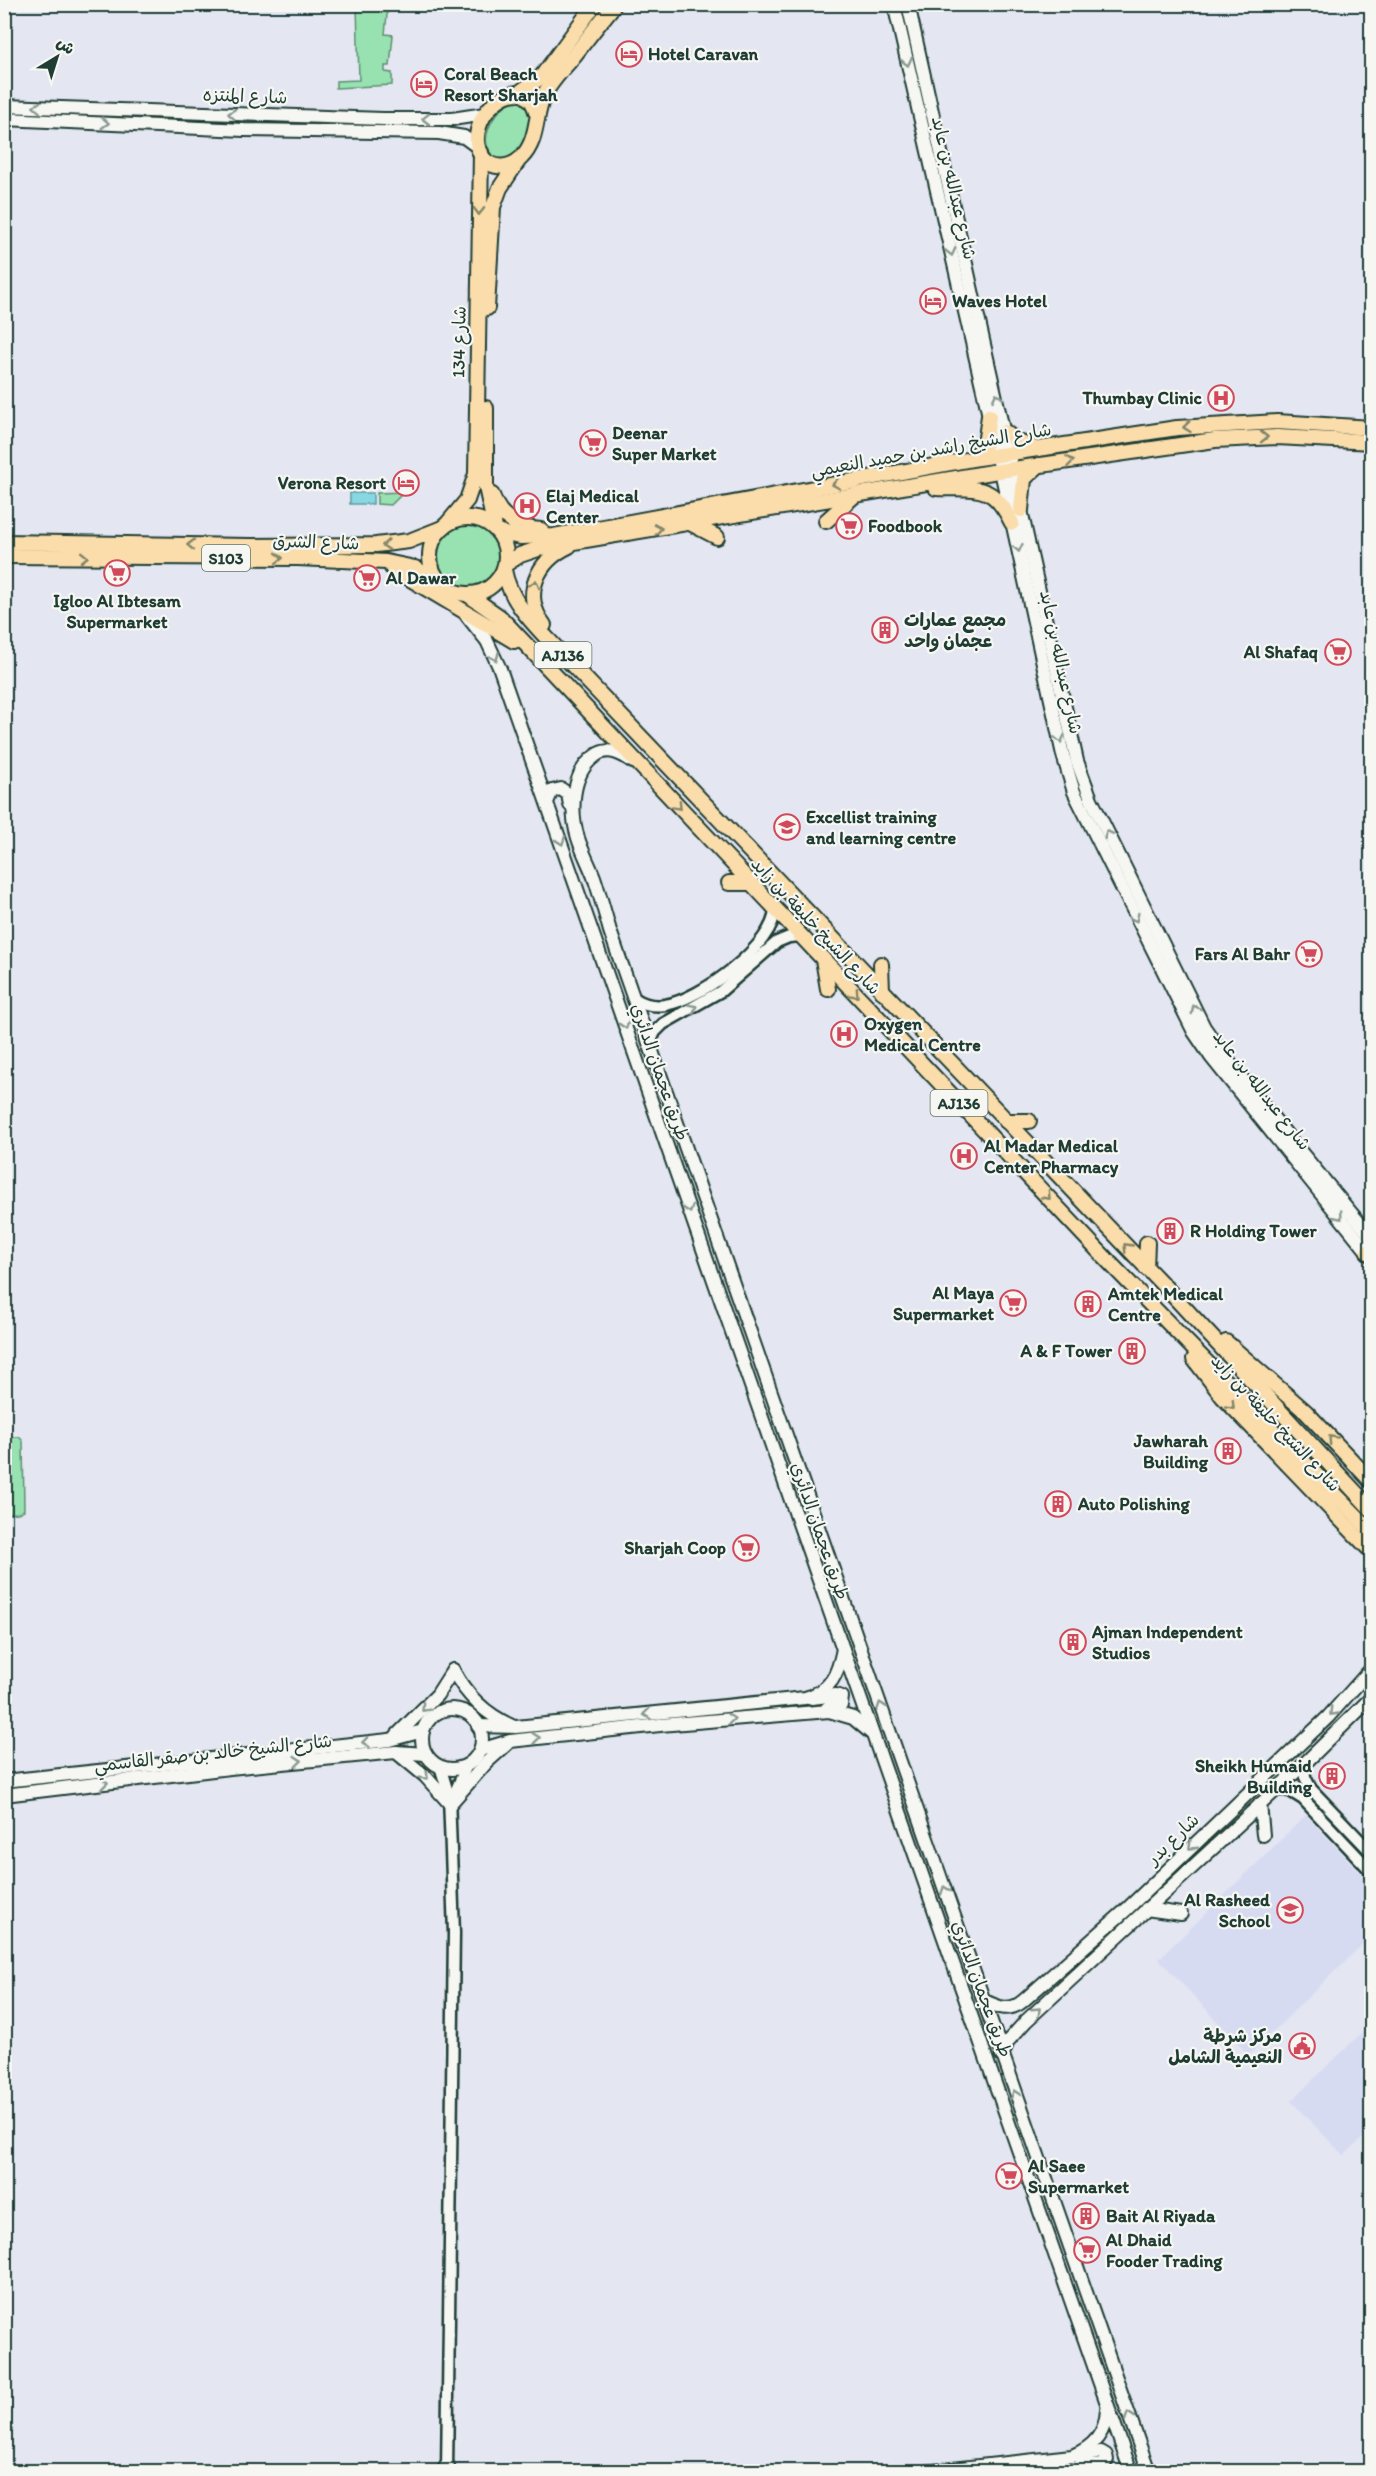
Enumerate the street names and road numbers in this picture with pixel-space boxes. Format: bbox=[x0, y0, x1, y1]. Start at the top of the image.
street label: شارع المنتزه bbox=[202, 84, 288, 109]
street label: شارع عبدالله بن عابد bbox=[926, 114, 981, 262]
street label: شارع 134 bbox=[447, 306, 472, 378]
street label: شارع الشيخ راشد بن حميد النعيمي bbox=[809, 418, 1054, 487]
street label: شارع الشرق bbox=[272, 529, 360, 556]
road number: S103 bbox=[202, 545, 250, 571]
street label: شارع عبدالله بن عابد bbox=[1034, 588, 1087, 736]
road number: AJ136 bbox=[534, 642, 592, 668]
street label: شارع الشيخ خليفة بن زايد bbox=[746, 853, 886, 1000]
street label: طريق عجمان الدائري bbox=[624, 1001, 694, 1144]
street label: شارع عبدالله بن عابد bbox=[1207, 1026, 1316, 1155]
road number: AJ136 bbox=[930, 1090, 988, 1116]
street label: شارع الشيخ خليفة بن زايد bbox=[1206, 1350, 1346, 1497]
street label: طريق عجمان الدائري bbox=[784, 1460, 854, 1603]
street label: شارع الشيخ خالد بن صقر القاسمي bbox=[93, 1730, 334, 1781]
street label: شارع بدر bbox=[1141, 1809, 1204, 1871]
street label: طريق عجمان الدائري bbox=[945, 1918, 1017, 2061]

